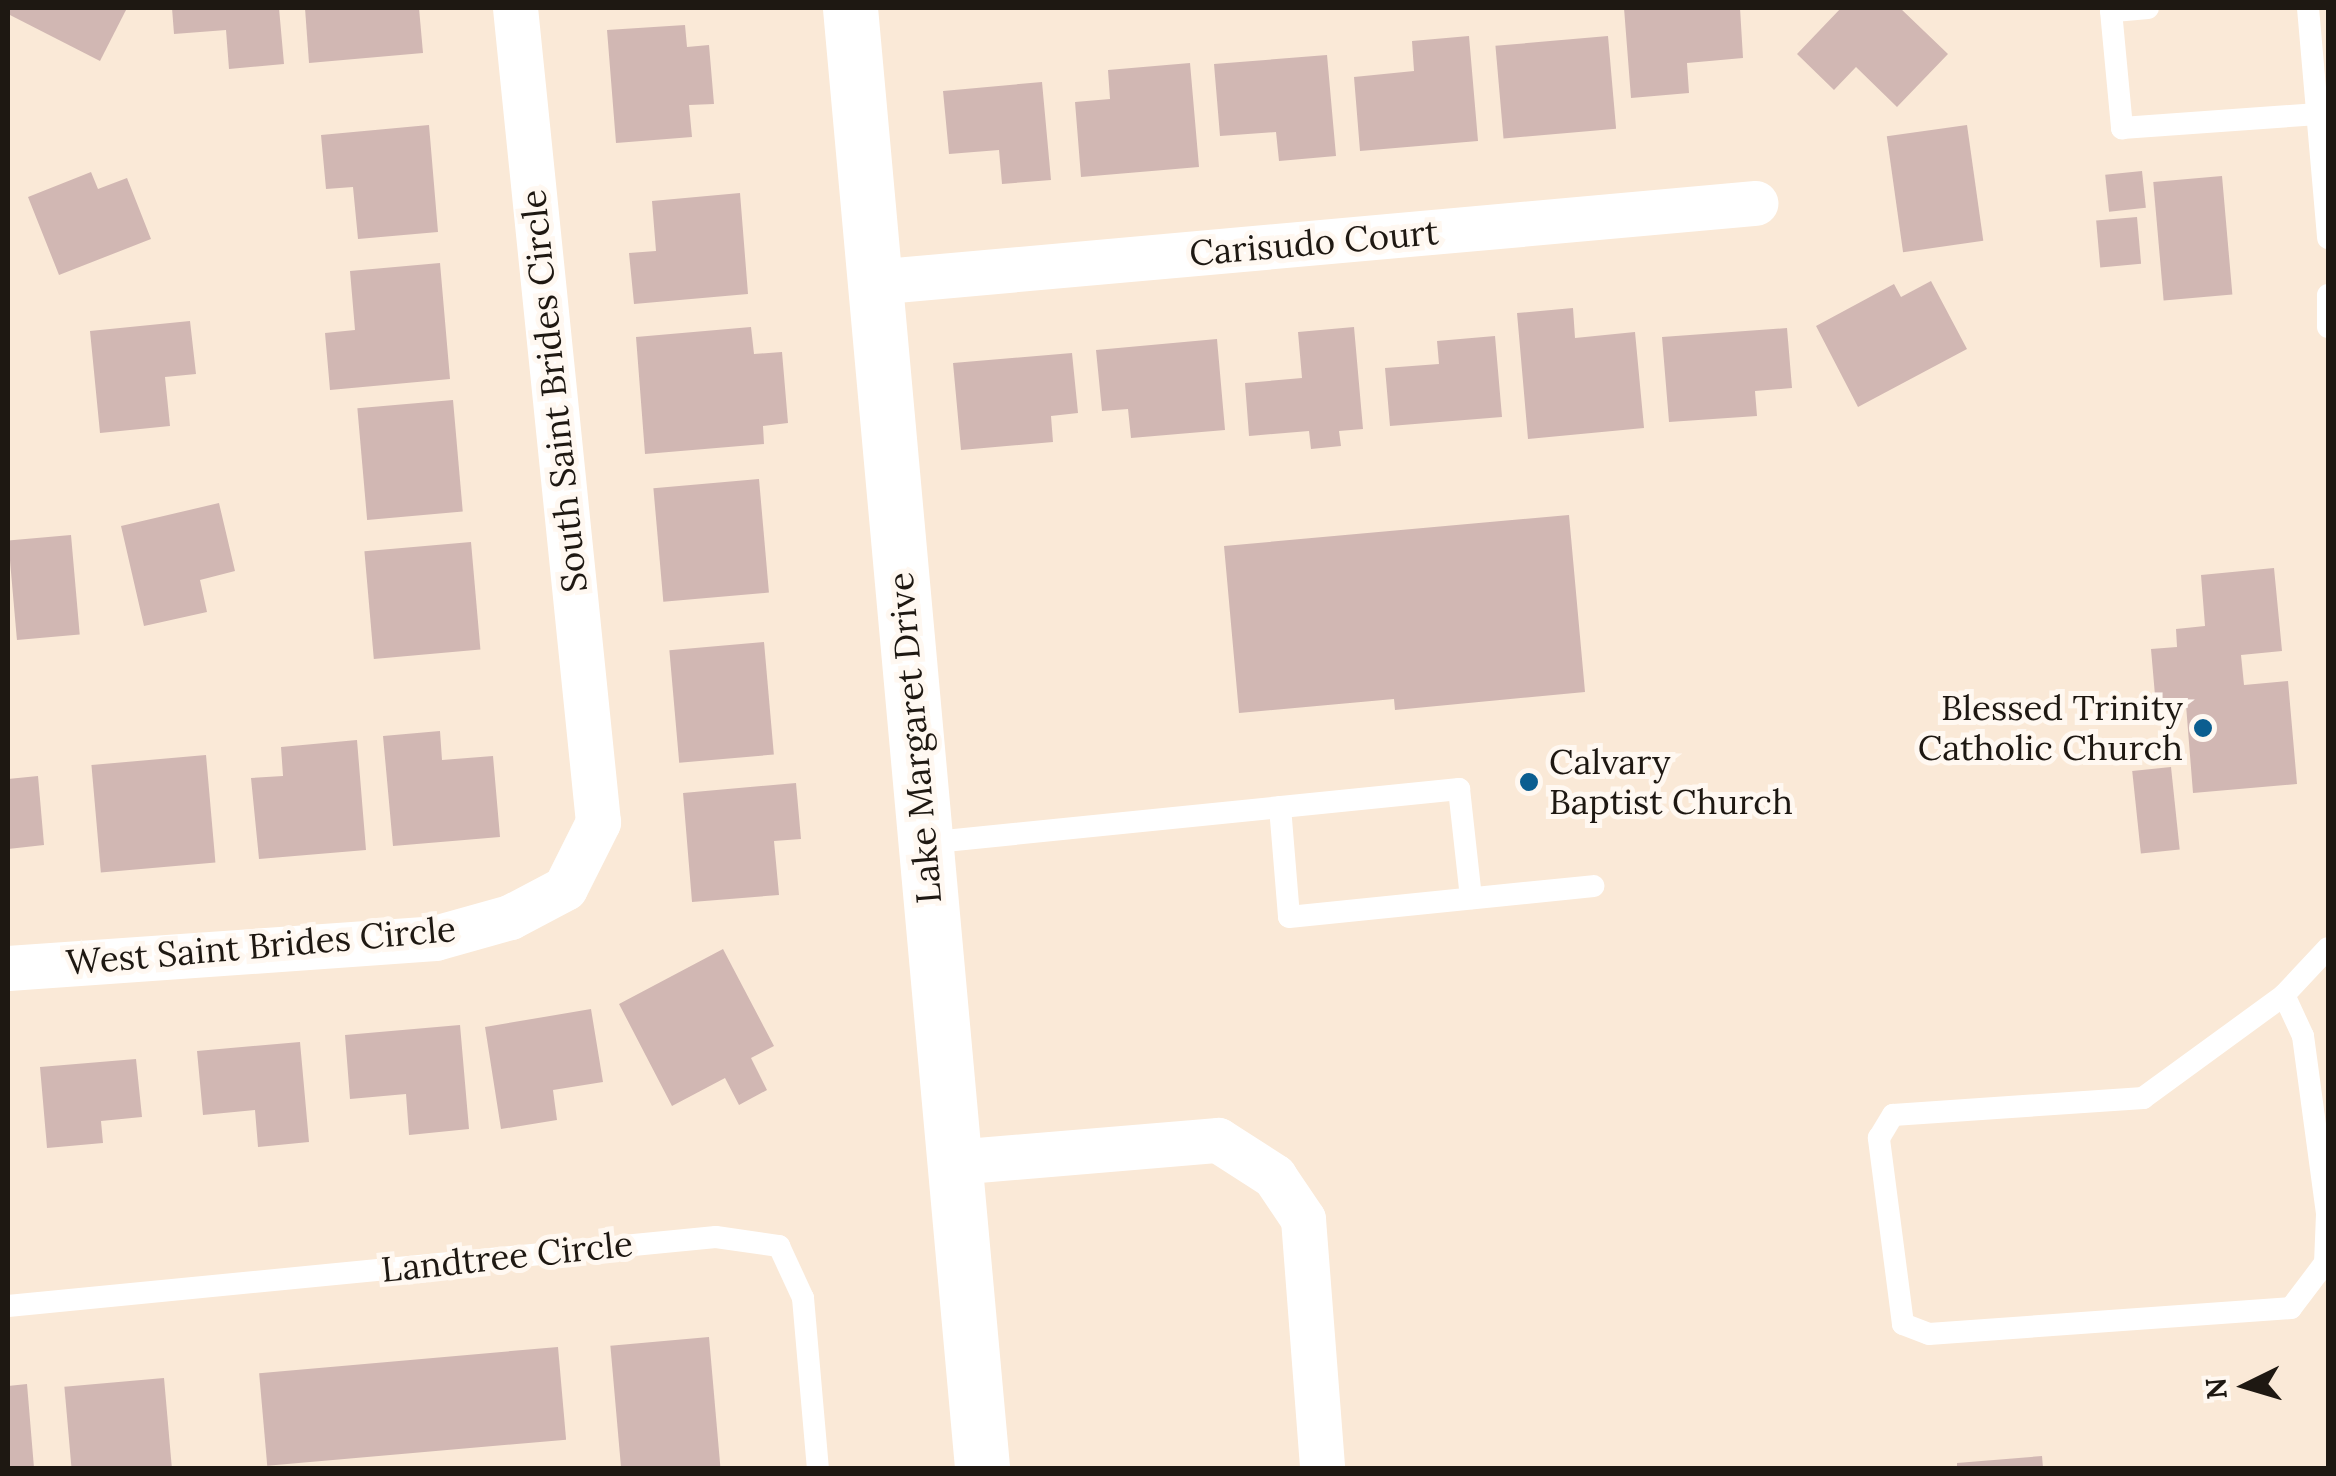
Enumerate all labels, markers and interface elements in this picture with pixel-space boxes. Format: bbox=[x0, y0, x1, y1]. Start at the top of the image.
street label: South Saint Brides Circle bbox=[512, 188, 596, 594]
street label: Carisudo Court bbox=[1188, 211, 1440, 275]
street label: Lake Margaret Drive bbox=[880, 571, 950, 905]
place label: Blessed Trinity Catholic Church bbox=[1918, 687, 2183, 769]
marker: Blessed Trinity Catholic Church bbox=[2192, 717, 2214, 739]
place label: Calvary Baptist Church bbox=[1549, 741, 1793, 823]
marker: Calvary Baptist Church bbox=[1518, 771, 1540, 793]
street label: West Saint Brides Circle bbox=[64, 908, 458, 984]
street label: Landtree Circle bbox=[379, 1223, 635, 1291]
north arrow bbox=[2196, 1336, 2296, 1436]
text: N bbox=[2197, 1376, 2235, 1401]

